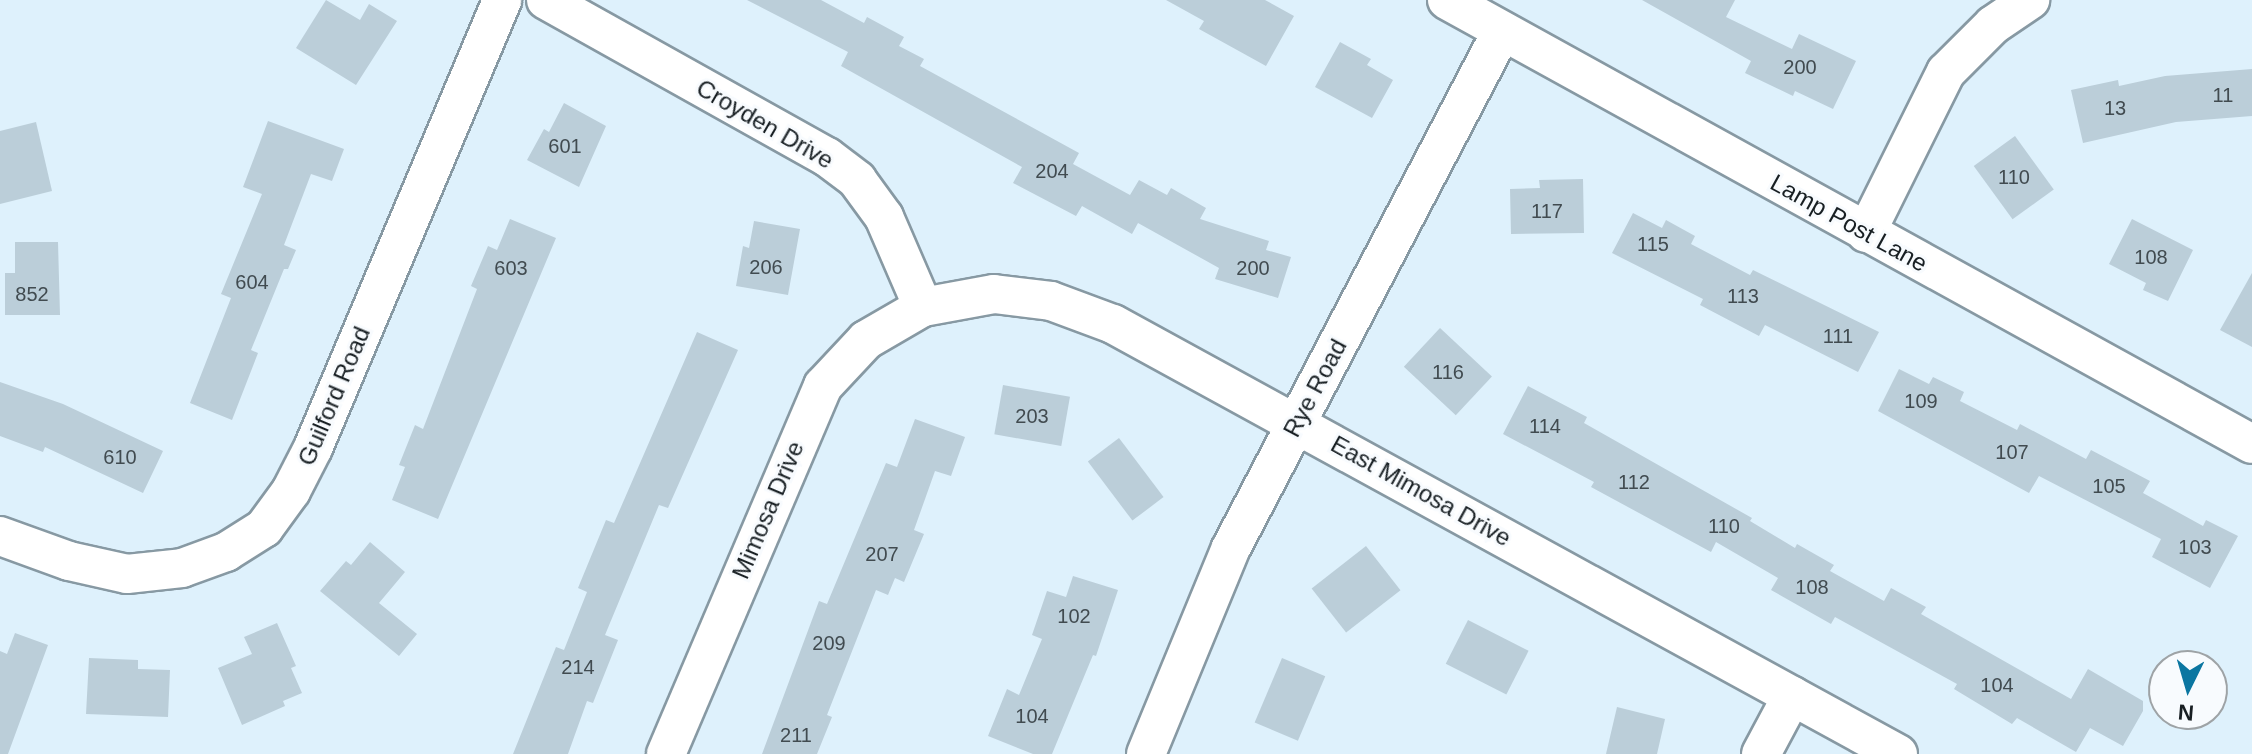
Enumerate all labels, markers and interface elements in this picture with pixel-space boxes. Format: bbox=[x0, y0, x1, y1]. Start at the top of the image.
house number: 200 bbox=[1783, 55, 1817, 79]
street label: Croyden Drive bbox=[691, 73, 839, 175]
house number: 11 bbox=[2213, 83, 2233, 107]
house number: 13 bbox=[2104, 96, 2126, 120]
house number: 601 bbox=[548, 134, 582, 158]
house number: 204 bbox=[1035, 159, 1069, 183]
house number: 110 bbox=[1998, 165, 2030, 189]
street label: Lamp Post Lane bbox=[1766, 168, 1932, 278]
house number: 117 bbox=[1531, 199, 1563, 223]
house number: 115 bbox=[1637, 232, 1669, 256]
house number: 108 bbox=[2134, 245, 2168, 269]
house number: 206 bbox=[749, 255, 783, 279]
house number: 603 bbox=[494, 256, 528, 280]
house number: 200 bbox=[1236, 256, 1270, 280]
house number: 604 bbox=[235, 270, 269, 294]
house number: 852 bbox=[15, 282, 49, 306]
house number: 113 bbox=[1727, 284, 1759, 308]
street label: Guilford Road bbox=[292, 322, 376, 470]
house number: 111 bbox=[1823, 324, 1853, 348]
street label: Rye Road bbox=[1277, 334, 1353, 442]
house number: 116 bbox=[1432, 360, 1464, 384]
house number: 109 bbox=[1904, 389, 1938, 413]
house number: 203 bbox=[1015, 404, 1049, 428]
house number: 114 bbox=[1529, 414, 1561, 438]
street label: East Mimosa Drive bbox=[1326, 430, 1516, 552]
street label: Mimosa Drive bbox=[726, 437, 810, 583]
house number: 107 bbox=[1995, 440, 2029, 464]
house number: 610 bbox=[103, 445, 137, 469]
house number: 112 bbox=[1618, 470, 1650, 494]
house number: 105 bbox=[2092, 474, 2126, 498]
house number: 110 bbox=[1708, 514, 1740, 538]
house number: 103 bbox=[2178, 535, 2212, 559]
house number: 207 bbox=[865, 542, 899, 566]
house number: 108 bbox=[1795, 575, 1829, 599]
house number: 102 bbox=[1057, 604, 1091, 628]
house number: 209 bbox=[812, 631, 846, 655]
north arrow bbox=[2148, 650, 2228, 730]
house number: 214 bbox=[561, 655, 595, 679]
house number: 104 bbox=[1980, 673, 2014, 697]
text: N bbox=[2177, 699, 2195, 726]
house number: 104 bbox=[1015, 704, 1049, 728]
house number: 211 bbox=[780, 723, 812, 747]

